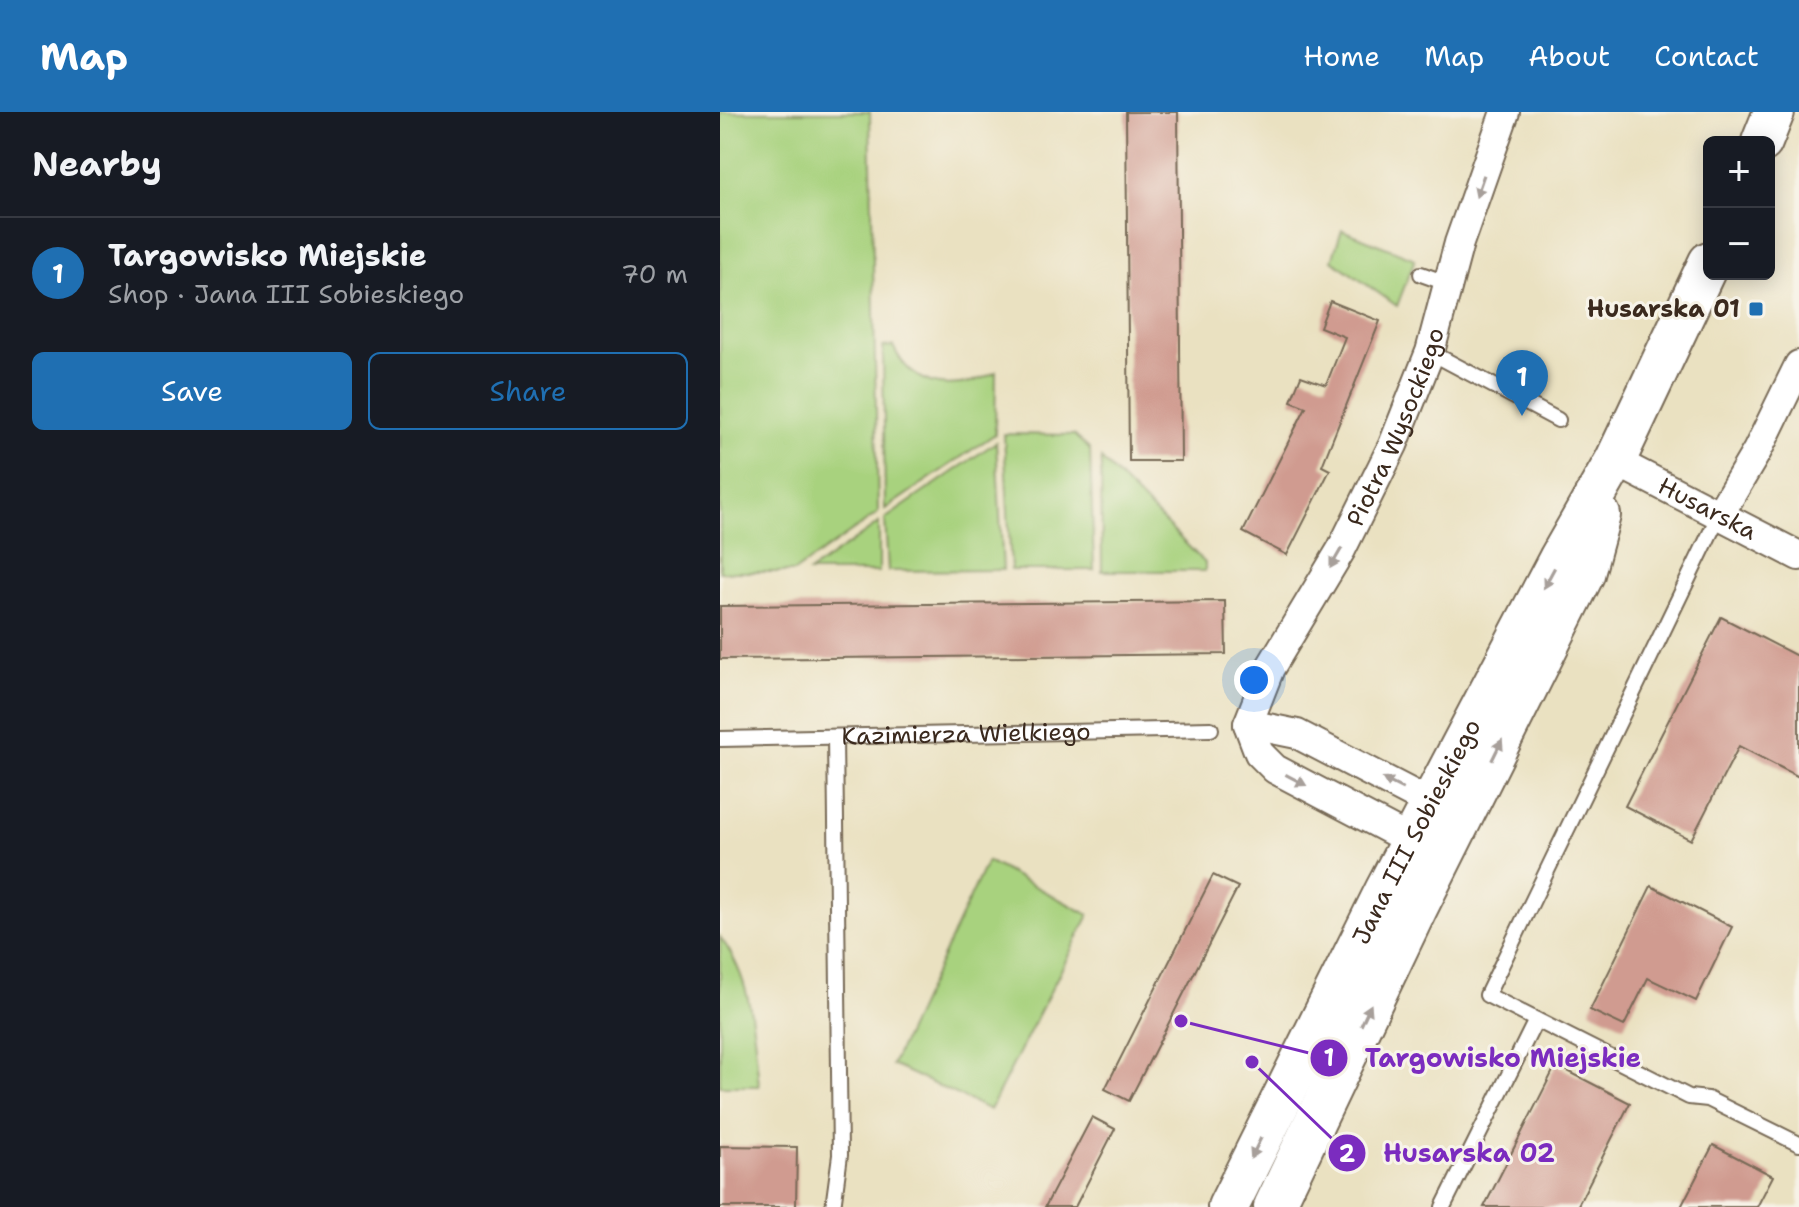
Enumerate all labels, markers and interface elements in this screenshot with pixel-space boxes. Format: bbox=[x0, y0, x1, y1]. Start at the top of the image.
text: Map bbox=[40, 31, 128, 82]
text: Home bbox=[1303, 37, 1380, 75]
text: Map bbox=[1424, 37, 1484, 75]
text: About bbox=[1528, 37, 1610, 75]
text: Contact bbox=[1654, 37, 1759, 75]
map controls bbox=[1703, 136, 1775, 280]
button: + bbox=[1703, 136, 1775, 208]
text: Nearby bbox=[32, 141, 162, 187]
one-way arrow bbox=[1473, 174, 1485, 198]
button: − bbox=[1703, 208, 1775, 280]
text: Targowisko Miejskie bbox=[108, 235, 427, 276]
text: 1 bbox=[52, 256, 64, 291]
text: 70 m bbox=[621, 256, 688, 291]
text: Shop · Jana III Sobieskiego bbox=[108, 276, 464, 311]
place label: Husarska 01 bbox=[1587, 293, 1740, 325]
marker: Husarska 01 bbox=[1747, 300, 1765, 318]
street label: Piotra Wysockiego bbox=[1339, 324, 1452, 532]
pin: 1 bbox=[1496, 350, 1548, 416]
button: Save bbox=[32, 352, 352, 430]
button: Share bbox=[368, 352, 688, 430]
street label: Husarska bbox=[1653, 470, 1762, 548]
one-way arrow bbox=[1329, 546, 1343, 569]
one-way arrow bbox=[1542, 566, 1555, 589]
your location bbox=[1234, 660, 1274, 700]
street label: Jana III Sobieskiego bbox=[1345, 713, 1488, 950]
street label: Kazimierza Wielkiego bbox=[841, 715, 1091, 753]
one-way arrow bbox=[1490, 739, 1504, 762]
one-way arrow bbox=[1285, 774, 1308, 787]
one-way arrow bbox=[1382, 777, 1404, 791]
one-way arrow bbox=[1359, 1004, 1372, 1027]
callout: Targowisko Miejskie bbox=[1309, 1033, 1658, 1083]
text: Targowisko Miejskie bbox=[1365, 1040, 1641, 1075]
text: 1 bbox=[1324, 1042, 1334, 1074]
callout: Husarska 02 bbox=[1327, 1128, 1571, 1178]
text: Husarska 02 bbox=[1383, 1135, 1555, 1170]
one-way arrow bbox=[1249, 1137, 1263, 1160]
text: 2 bbox=[1339, 1138, 1356, 1170]

